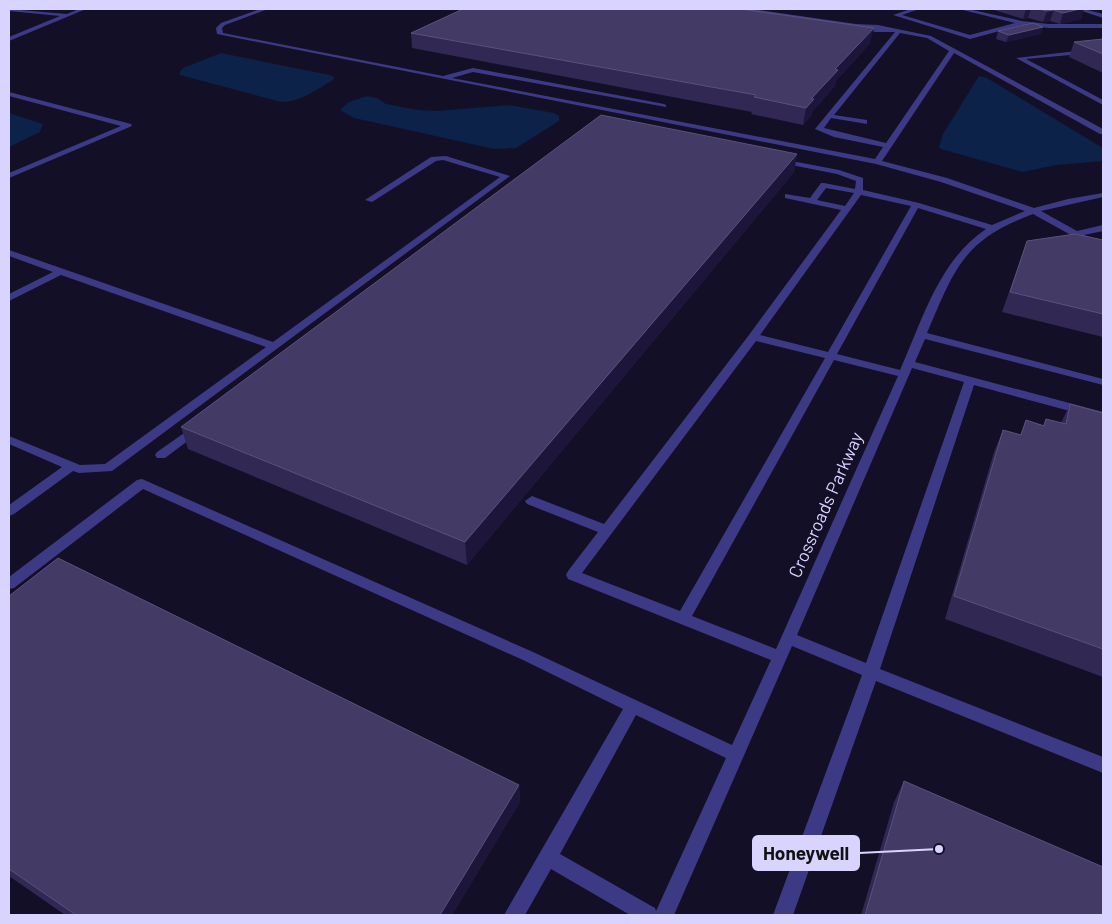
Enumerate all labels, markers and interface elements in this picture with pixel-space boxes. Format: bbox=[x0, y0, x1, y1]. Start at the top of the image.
street label: Crossroads Parkway bbox=[783, 428, 867, 581]
callout: Honeywell bbox=[753, 836, 859, 870]
text: Honeywell bbox=[763, 841, 849, 864]

